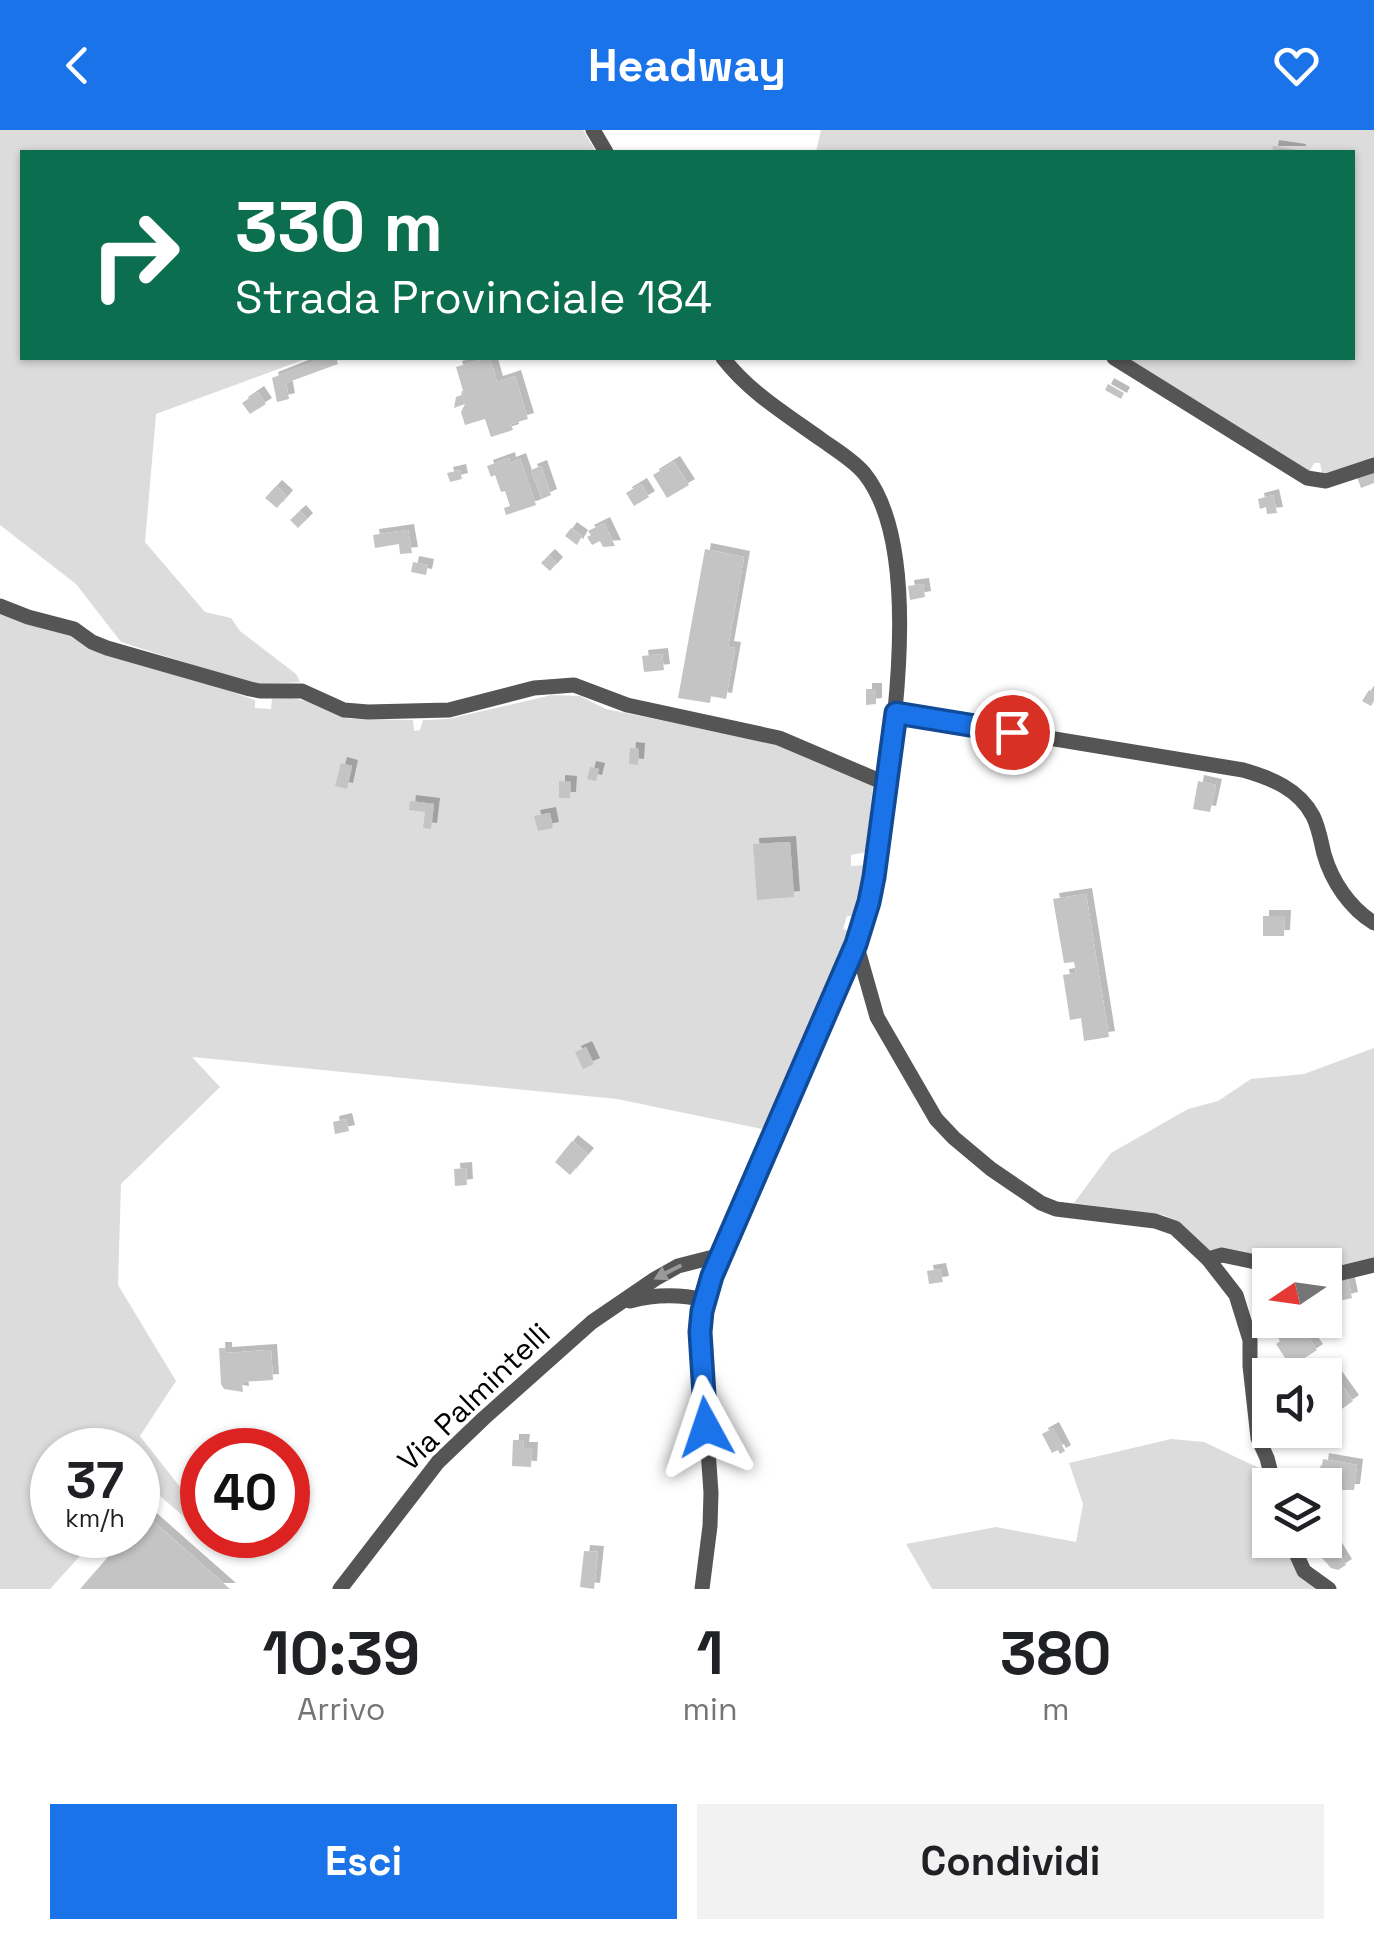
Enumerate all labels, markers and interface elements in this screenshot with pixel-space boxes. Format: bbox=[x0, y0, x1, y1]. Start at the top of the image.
text: Headway bbox=[588, 37, 786, 94]
icon: back bbox=[50, 38, 105, 93]
icon: heart bbox=[1269, 38, 1324, 93]
text: 330 m bbox=[235, 182, 443, 271]
icon: right bbox=[70, 190, 200, 320]
text: Strada Provinciale 184 bbox=[235, 269, 712, 326]
pin bbox=[970, 690, 1055, 775]
icon: arrive bbox=[985, 705, 1040, 760]
north arrow bbox=[1252, 1248, 1342, 1338]
map controls bbox=[1252, 1248, 1342, 1558]
one-way arrow bbox=[654, 1263, 683, 1280]
street label: Via Palmintelli bbox=[389, 1314, 558, 1479]
button: sound bbox=[1252, 1358, 1342, 1448]
position arrow bbox=[654, 1375, 758, 1479]
speed limit sign: 40 bbox=[180, 1428, 310, 1558]
text: 37 bbox=[66, 1449, 124, 1513]
button: layers bbox=[1252, 1468, 1342, 1558]
text: km/h bbox=[65, 1502, 125, 1534]
text: 10:39 bbox=[263, 1615, 420, 1692]
text: 1 bbox=[696, 1615, 724, 1692]
text: 380 bbox=[1000, 1615, 1111, 1692]
text: Arrivo bbox=[297, 1689, 386, 1729]
text: min bbox=[683, 1689, 738, 1729]
text: m bbox=[1042, 1689, 1070, 1729]
button: Esci bbox=[50, 1804, 677, 1919]
button: Condividi bbox=[697, 1804, 1324, 1919]

